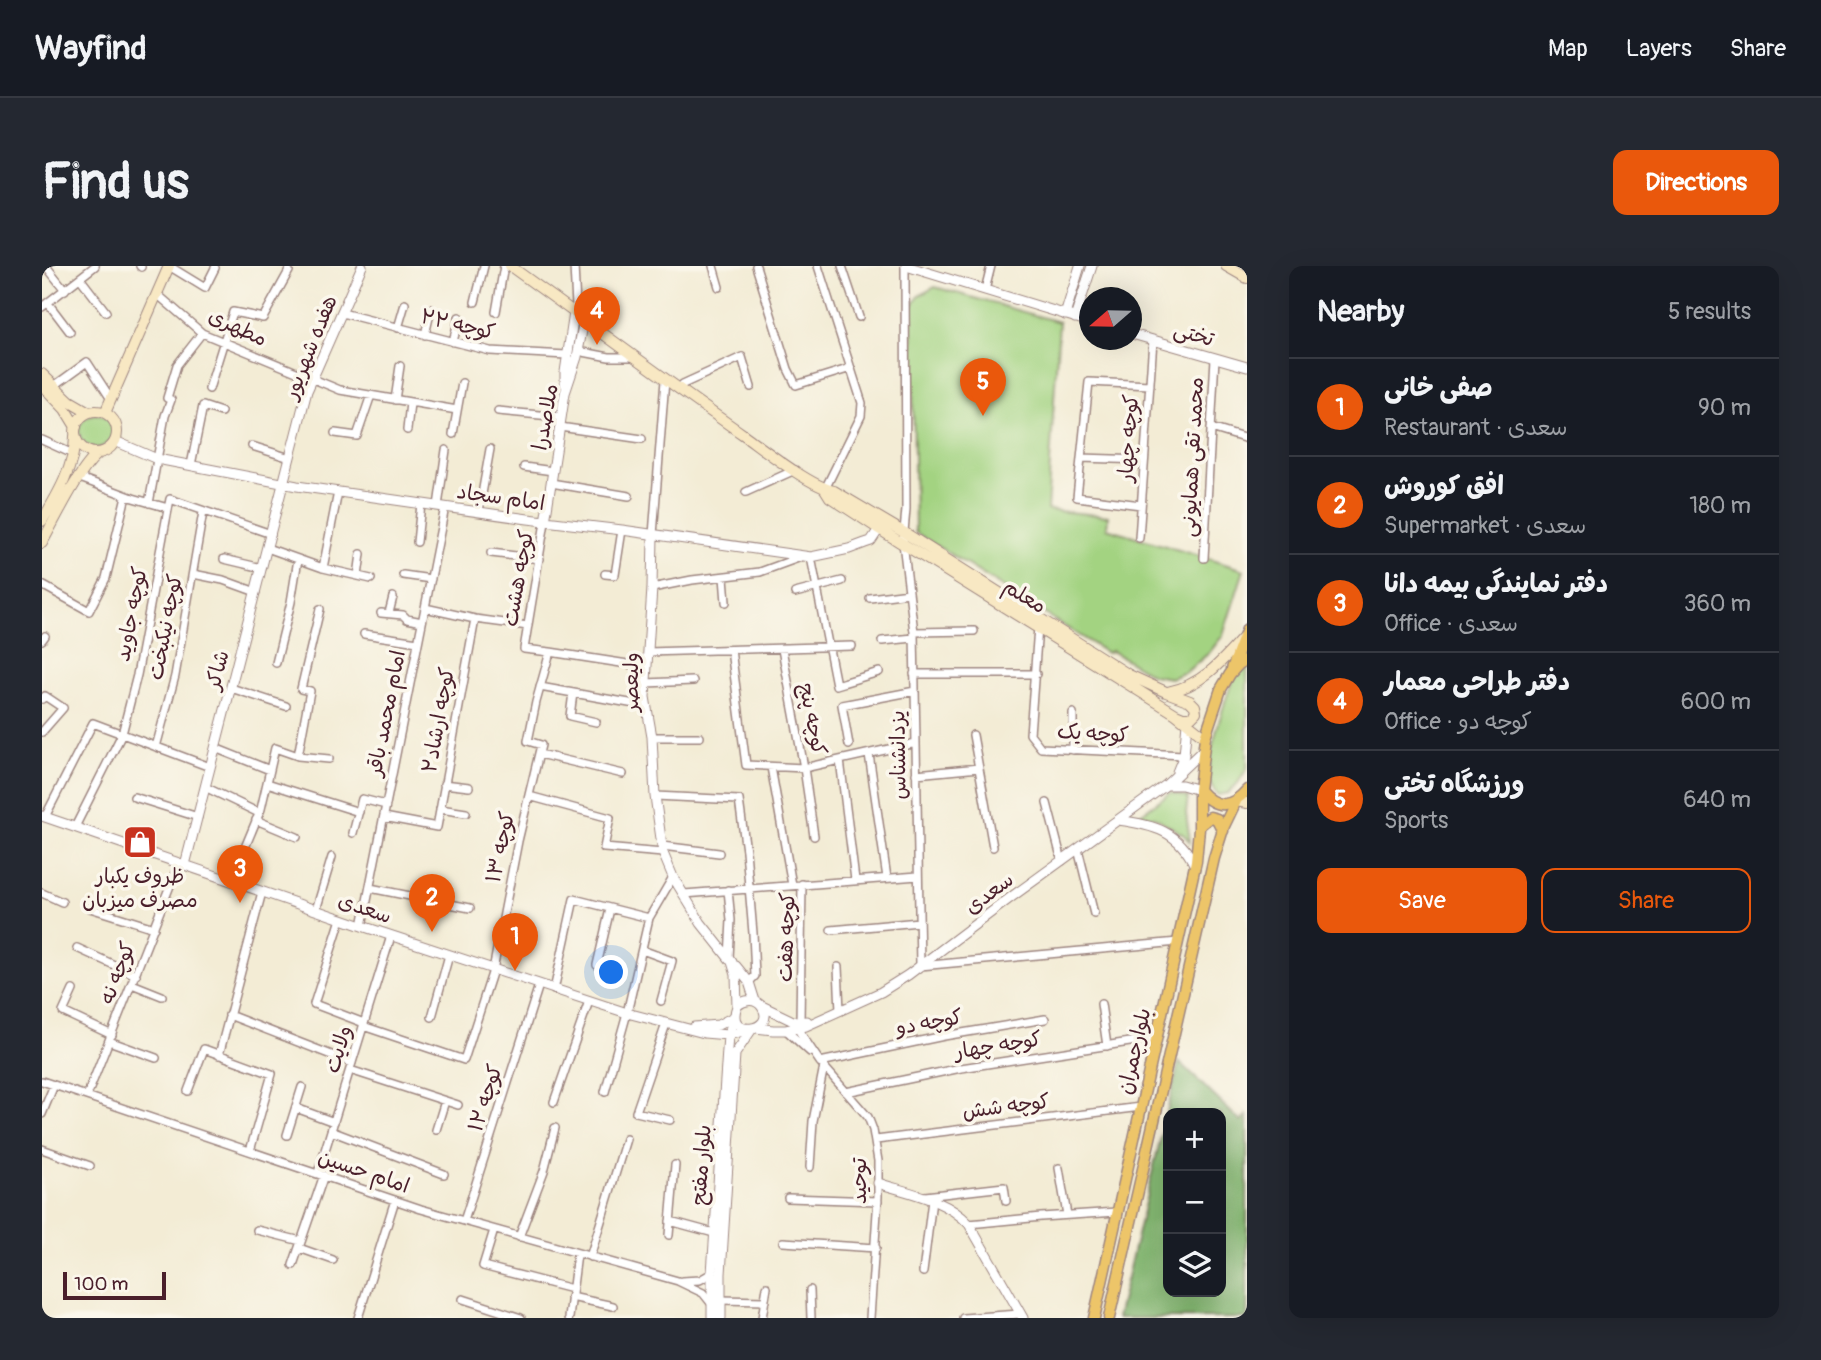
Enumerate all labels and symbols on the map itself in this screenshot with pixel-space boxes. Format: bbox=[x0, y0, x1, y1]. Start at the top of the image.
pin: 4 bbox=[574, 287, 620, 345]
north arrow bbox=[1079, 287, 1142, 350]
street label: هفده شهریور bbox=[277, 291, 344, 405]
street label: مطهری bbox=[204, 302, 271, 353]
street label: کوچه ۲۲ bbox=[418, 303, 498, 346]
street label: تختی bbox=[1171, 316, 1218, 353]
pin: 5 bbox=[960, 358, 1006, 416]
street label: محمد تقی همایونی bbox=[1175, 376, 1210, 538]
street label: ملاصدرا bbox=[526, 382, 565, 453]
street label: کوچه چهار bbox=[1112, 393, 1145, 485]
street label: امام سجاد bbox=[455, 478, 547, 519]
street label: کوچه هشت bbox=[497, 527, 540, 629]
street label: کوچه جاوید bbox=[109, 564, 154, 664]
street label: کوچه نیکبخت bbox=[142, 572, 189, 682]
street label: معلم bbox=[997, 573, 1051, 622]
street label: شاکر bbox=[199, 647, 236, 695]
street label: امام محمد باقر bbox=[361, 648, 414, 781]
street label: ولیعصر bbox=[618, 652, 645, 714]
street label: کوچه ارشاد۲ bbox=[416, 665, 461, 775]
street label: کوچه پنج bbox=[792, 681, 833, 757]
street label: یزدانشناس bbox=[884, 710, 913, 800]
street label: کوچه یک bbox=[1056, 718, 1130, 749]
street label: کوچه ۱۳ bbox=[480, 809, 521, 885]
shop icon: ظروف یکبار مصرف میزبان bbox=[121, 823, 159, 861]
pin: 3 bbox=[217, 845, 263, 903]
place label: ظروف یکبار مصرف میزبان bbox=[82, 863, 198, 914]
street label: سعدی bbox=[959, 866, 1019, 921]
pin: 2 bbox=[409, 874, 455, 932]
street label: سعدی bbox=[335, 887, 395, 930]
street label: کوچه هفت bbox=[771, 892, 802, 982]
pin: 1 bbox=[492, 913, 538, 971]
street label: کوچه نه bbox=[93, 938, 142, 1008]
your location bbox=[594, 955, 628, 989]
street label: کوچه دو bbox=[892, 1003, 965, 1042]
street label: بلوارچمران bbox=[1111, 1005, 1158, 1097]
street label: ولایت bbox=[319, 1022, 358, 1076]
street label: کوچه چهار bbox=[951, 1025, 1043, 1066]
street label: کوچه ۱۲ bbox=[462, 1061, 509, 1135]
street label: کوچه شش bbox=[961, 1088, 1051, 1125]
street label: بلوار مفتح bbox=[685, 1124, 718, 1206]
street label: امام حسین bbox=[314, 1143, 413, 1202]
street label: توحید bbox=[846, 1157, 873, 1204]
scale bar bbox=[63, 1269, 166, 1301]

